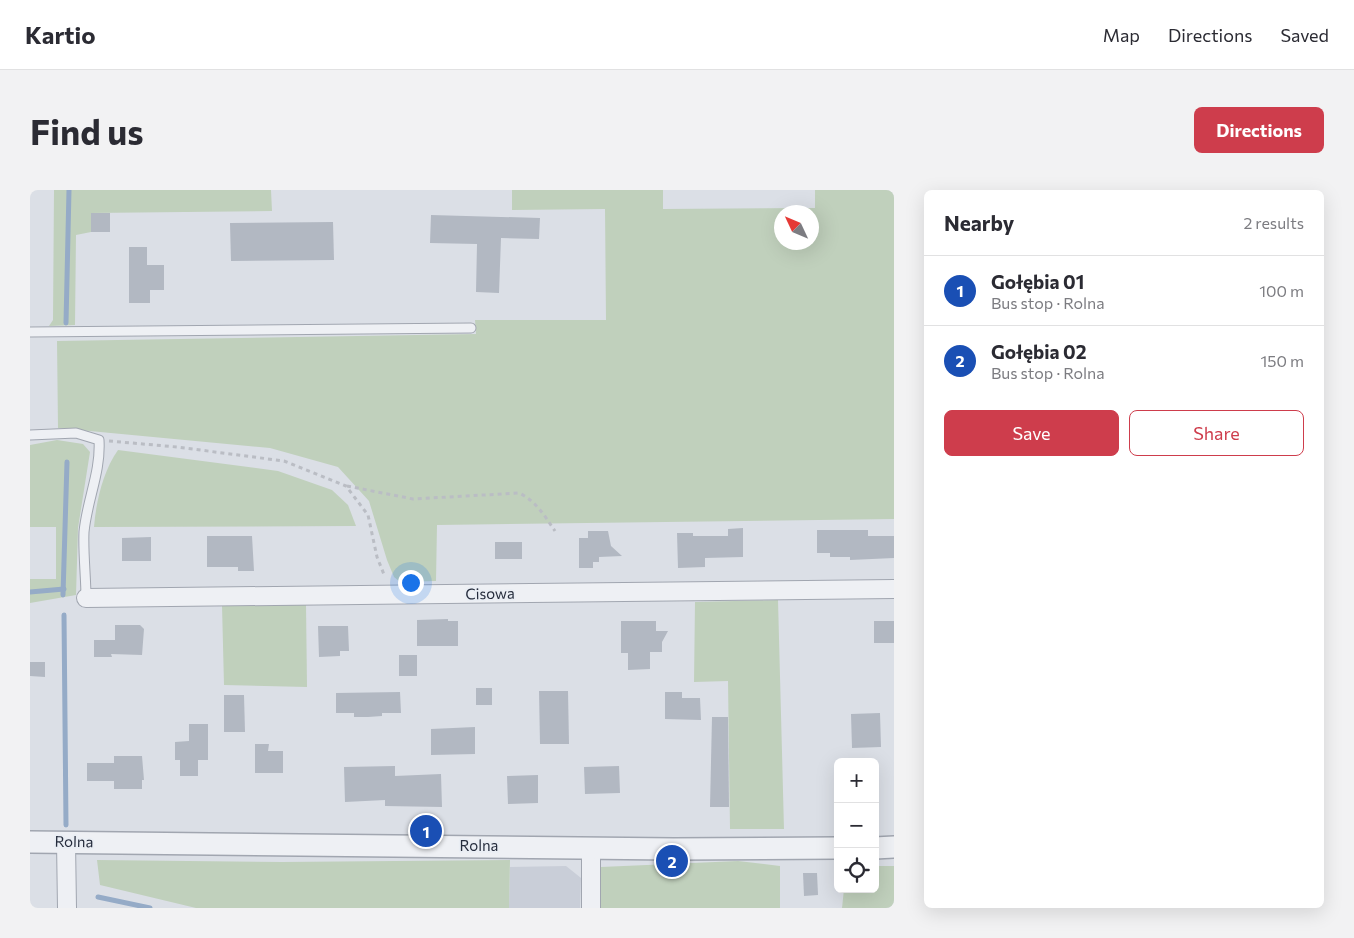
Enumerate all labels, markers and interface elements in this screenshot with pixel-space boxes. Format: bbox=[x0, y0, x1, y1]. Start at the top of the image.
text: Kartio bbox=[25, 20, 95, 49]
text: Map bbox=[1103, 24, 1140, 46]
text: Directions bbox=[1168, 24, 1252, 46]
text: Saved bbox=[1280, 24, 1329, 46]
button: Directions bbox=[1194, 107, 1324, 153]
text: Find us bbox=[30, 109, 144, 152]
north arrow bbox=[774, 205, 819, 250]
text: Nearby bbox=[944, 210, 1014, 235]
text: 2 results bbox=[1243, 213, 1304, 232]
text: Gołębia 01 bbox=[991, 270, 1084, 293]
text: 1 bbox=[956, 281, 964, 300]
text: 100 m bbox=[1259, 281, 1304, 300]
text: Bus stop · Rolna bbox=[991, 293, 1105, 312]
text: Gołębia 02 bbox=[991, 340, 1086, 363]
text: 2 bbox=[955, 351, 965, 370]
text: 150 m bbox=[1261, 351, 1304, 370]
text: Bus stop · Rolna bbox=[991, 363, 1105, 382]
button: Save bbox=[944, 410, 1119, 456]
button: Share bbox=[1129, 410, 1304, 456]
your location bbox=[398, 570, 424, 596]
street label: Cisowa bbox=[465, 584, 515, 602]
map controls bbox=[834, 758, 879, 893]
button: + bbox=[834, 758, 879, 803]
button: − bbox=[834, 803, 879, 848]
pin: 1 bbox=[410, 812, 442, 850]
street label: Rolna bbox=[54, 832, 94, 850]
street label: Rolna bbox=[460, 836, 498, 854]
pin: 2 bbox=[656, 842, 688, 880]
button: locate bbox=[834, 848, 879, 893]

